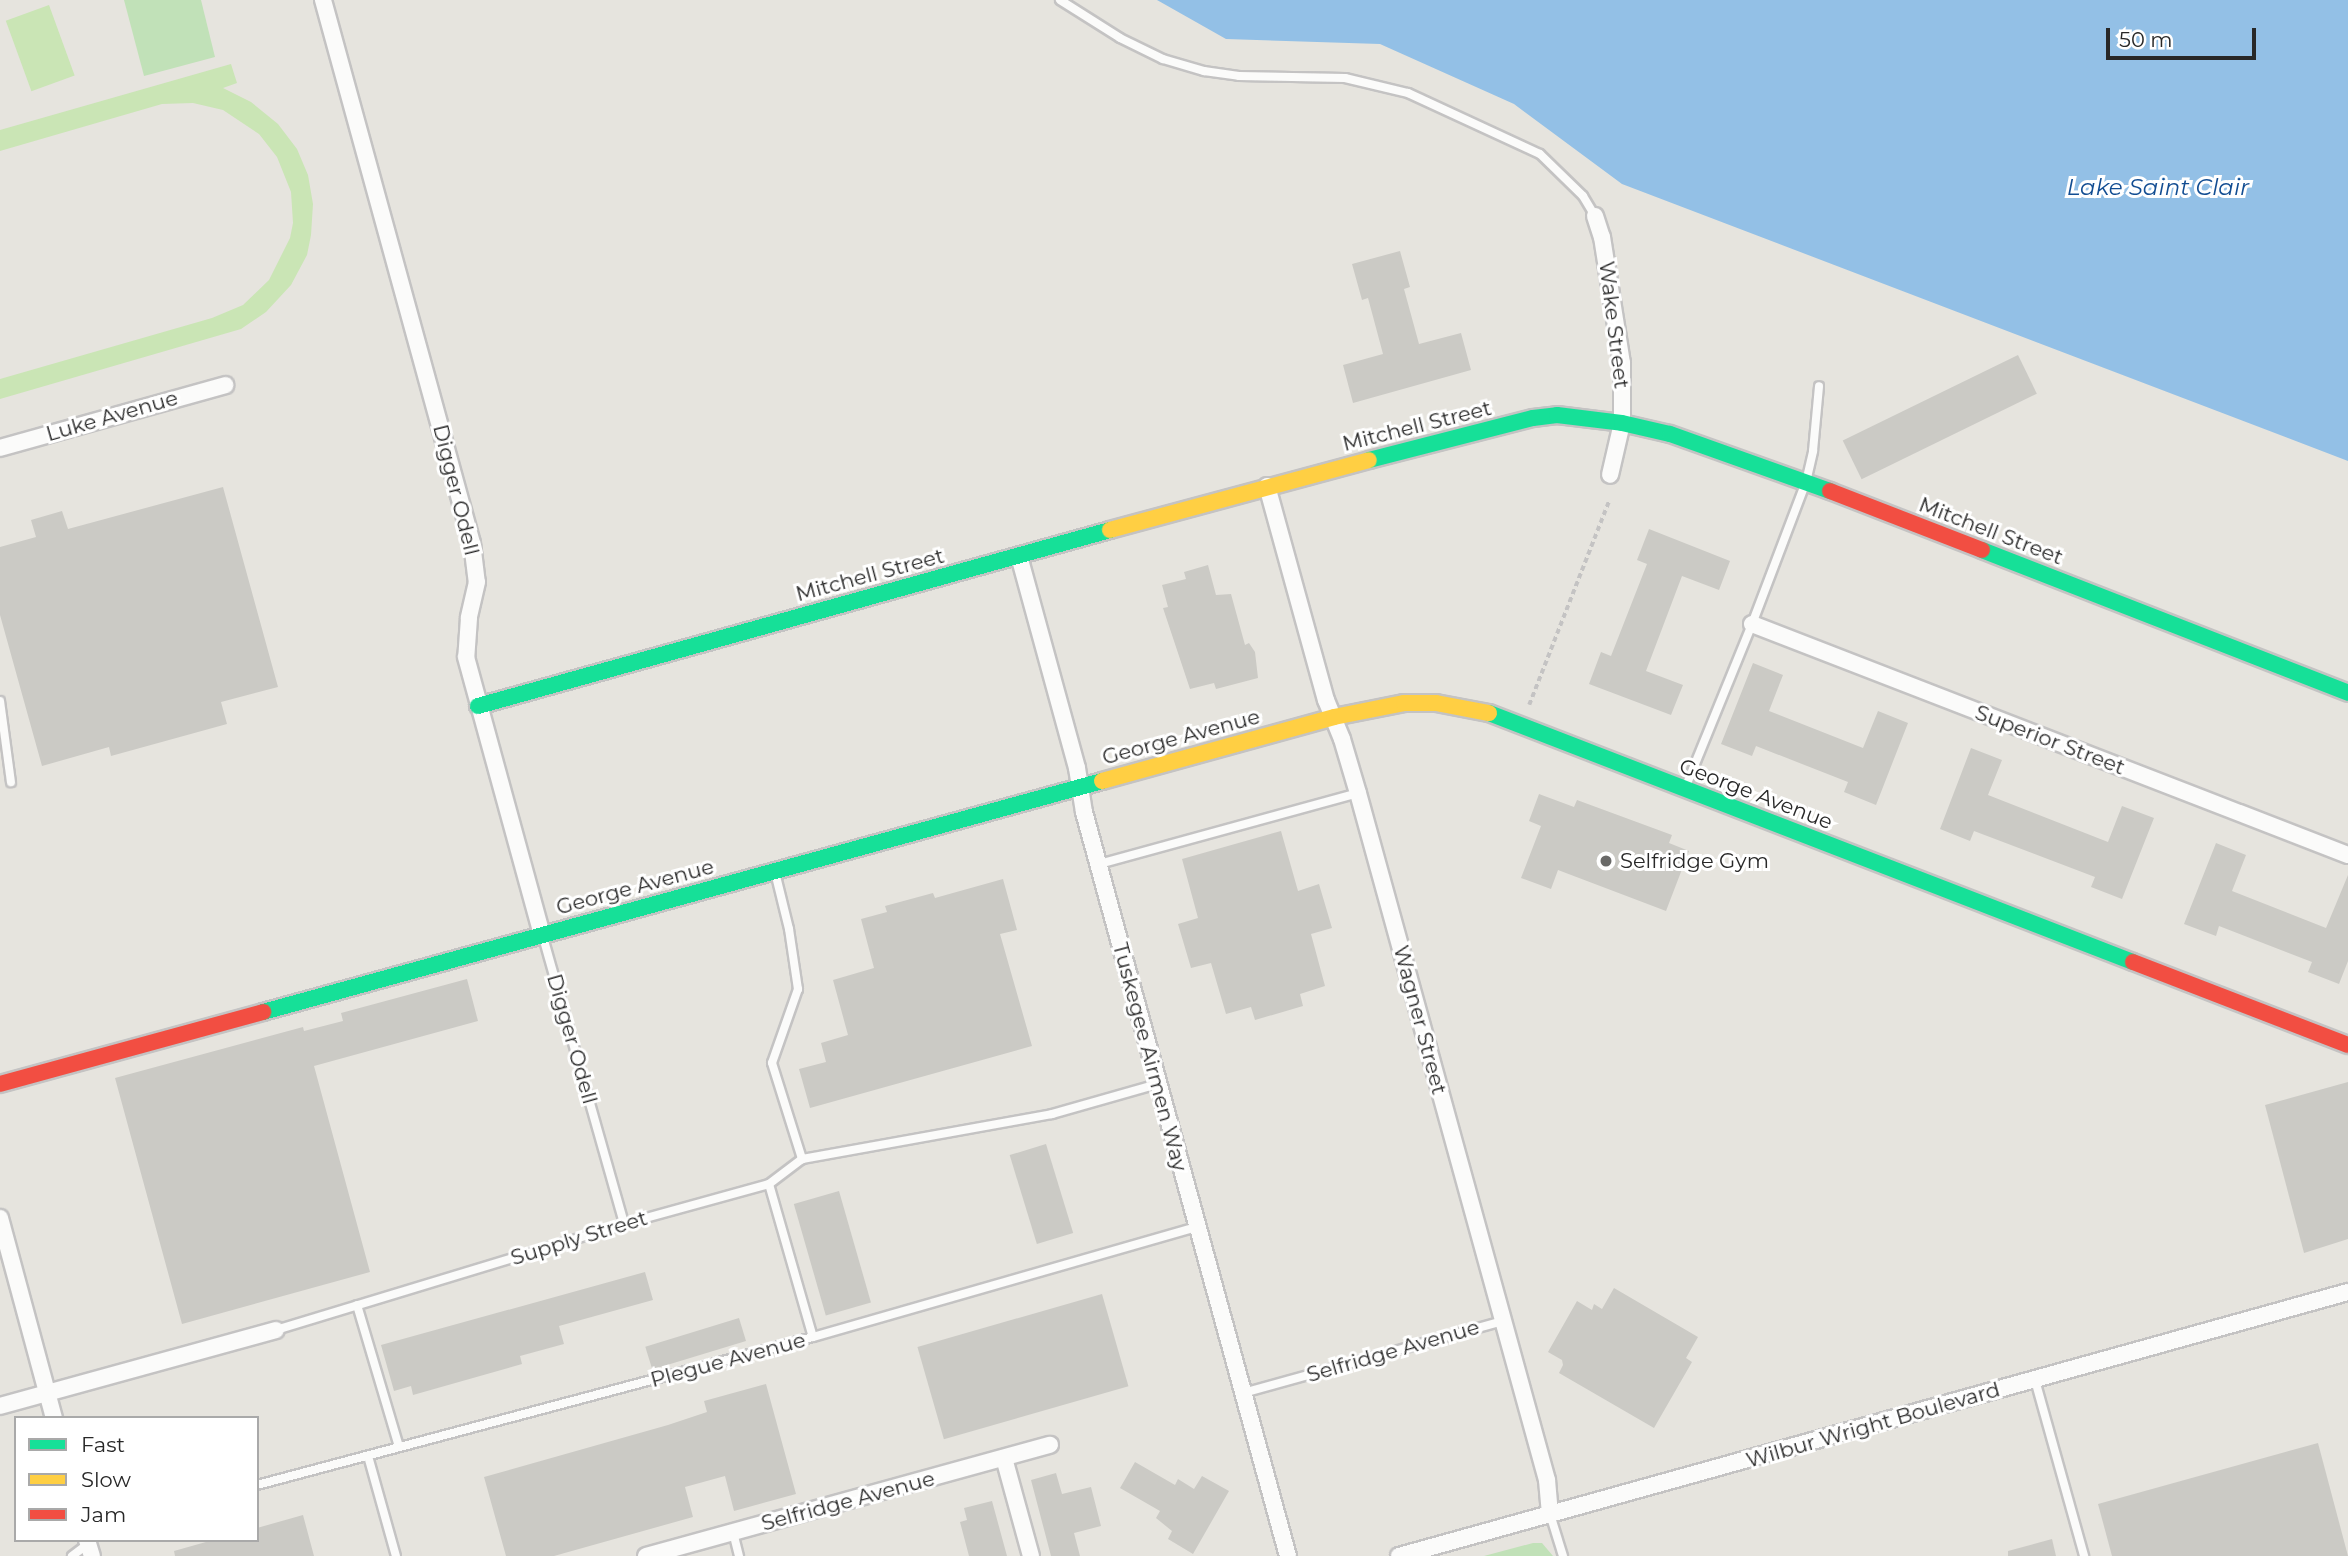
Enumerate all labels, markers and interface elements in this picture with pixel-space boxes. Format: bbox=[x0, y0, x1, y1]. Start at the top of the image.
scale bar bbox=[2110, 14, 2260, 58]
text: 50 m bbox=[2119, 27, 2173, 52]
water label: Lake Saint Clair bbox=[2067, 173, 2249, 201]
street label: Wake Street bbox=[1594, 260, 1634, 390]
street label: Luke Avenue bbox=[43, 385, 181, 447]
street label: Mitchell Street bbox=[1340, 395, 1494, 457]
street label: Digger Odell bbox=[428, 422, 484, 558]
street label: Mitchell Street bbox=[1915, 492, 2067, 570]
street label: Mitchell Street bbox=[793, 543, 947, 607]
street label: Superior Street bbox=[1972, 700, 2128, 780]
street label: George Avenue bbox=[1099, 704, 1263, 770]
street label: George Avenue bbox=[1676, 753, 1836, 835]
place label: Selfridge Gym bbox=[1620, 848, 1769, 874]
marker: Selfridge Gym bbox=[1598, 853, 1614, 869]
street label: George Avenue bbox=[553, 854, 717, 920]
street label: Tuskegee Airmen Way bbox=[1107, 940, 1193, 1174]
street label: Wagner Street bbox=[1388, 943, 1452, 1097]
street label: Digger Odell bbox=[541, 971, 603, 1107]
street label: Supply Street bbox=[508, 1205, 650, 1271]
street label: Selfridge Avenue bbox=[1304, 1314, 1482, 1388]
street label: Plegue Avenue bbox=[648, 1327, 808, 1393]
street label: Wilbur Wright Boulevard bbox=[1743, 1377, 2003, 1473]
legend bbox=[14, 1416, 259, 1542]
text: Fast bbox=[81, 1432, 125, 1457]
street label: Selfridge Avenue bbox=[759, 1466, 937, 1536]
text: Slow bbox=[81, 1467, 131, 1492]
text: Jam bbox=[81, 1502, 126, 1527]

